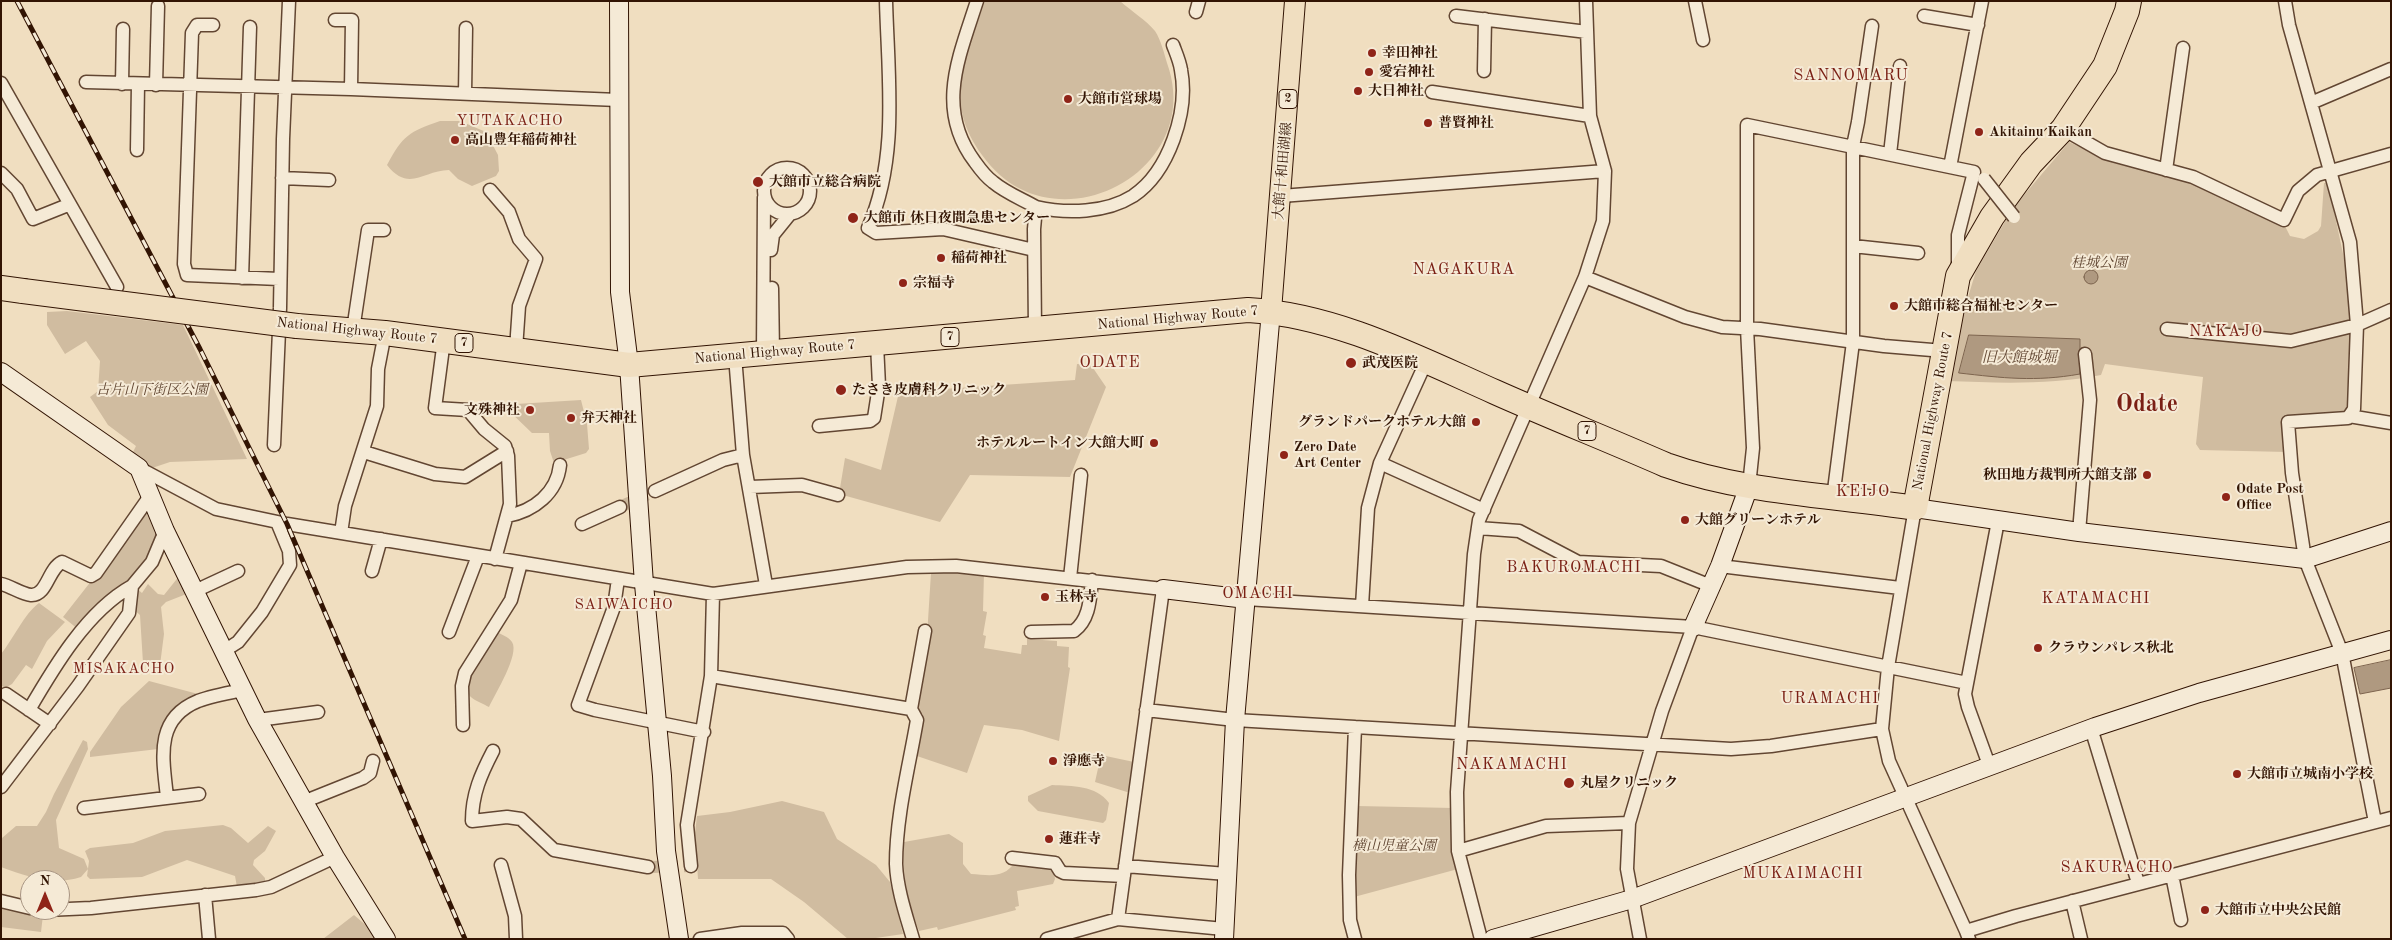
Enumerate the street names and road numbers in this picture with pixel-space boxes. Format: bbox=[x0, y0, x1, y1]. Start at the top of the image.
road number: 2 bbox=[1279, 90, 1297, 108]
street label: 大館十和田湖線 bbox=[1270, 121, 1296, 221]
street label: National Highway Route 7 bbox=[1097, 303, 1259, 333]
street label: National Highway Route 7 bbox=[276, 314, 438, 348]
road number: 7 bbox=[941, 328, 959, 347]
street label: National Highway Route 7 bbox=[1909, 330, 1957, 492]
road number: 7 bbox=[455, 333, 473, 352]
street label: National Highway Route 7 bbox=[694, 337, 856, 367]
road number: 7 bbox=[1578, 422, 1596, 441]

